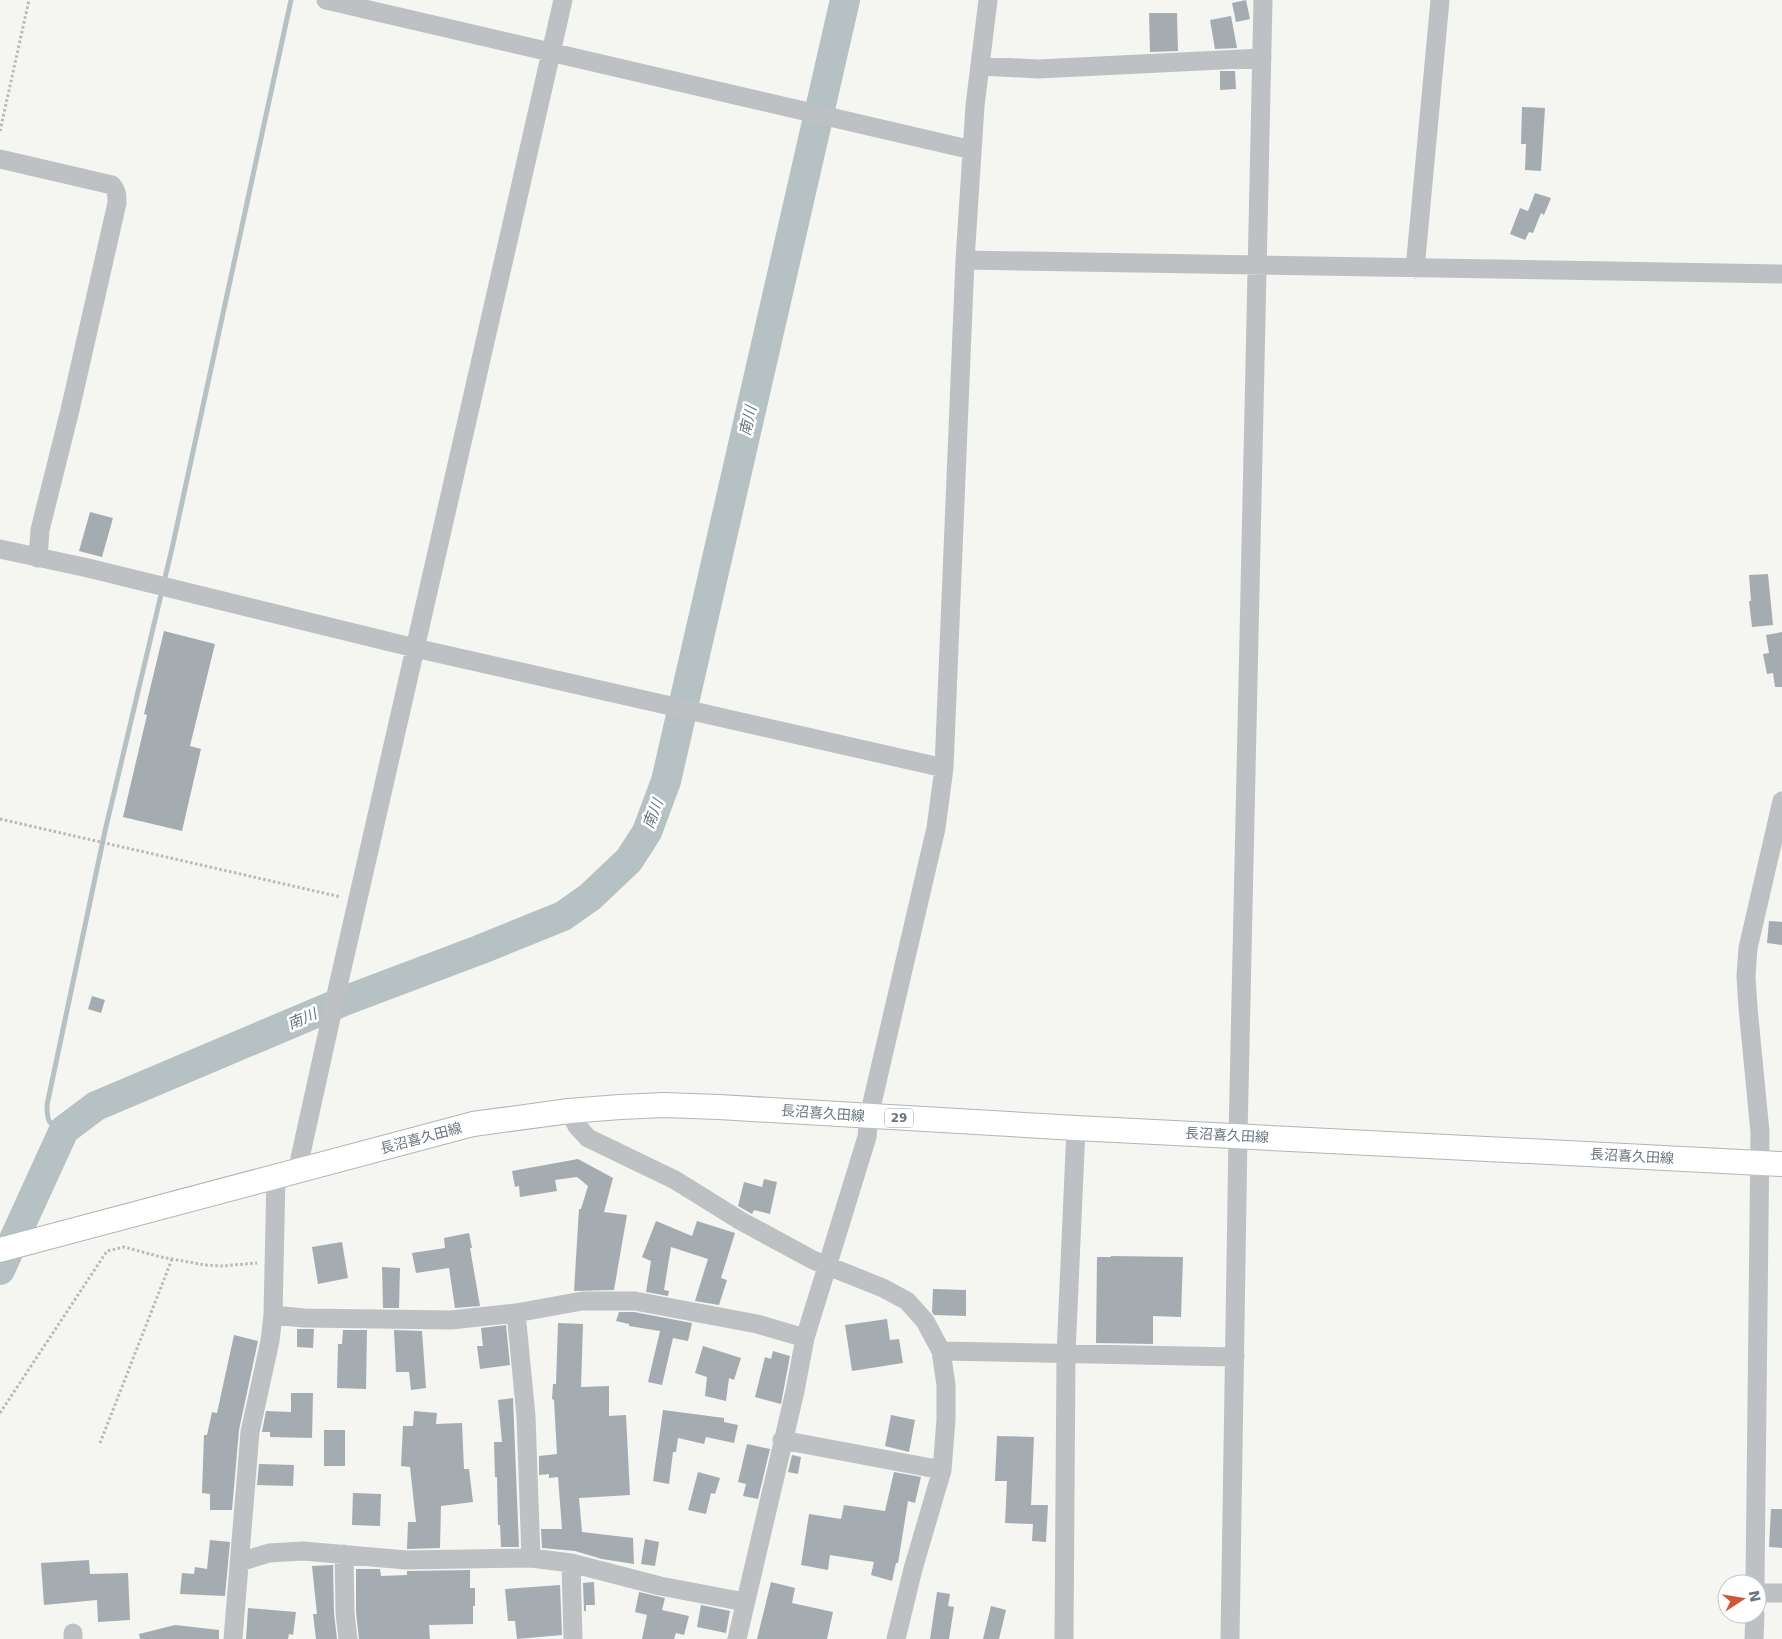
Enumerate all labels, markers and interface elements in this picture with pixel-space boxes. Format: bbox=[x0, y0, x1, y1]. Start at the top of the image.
water label: 南川 bbox=[736, 402, 761, 438]
water label: 南川 bbox=[639, 795, 667, 831]
water label: 南川 bbox=[285, 1004, 321, 1033]
street label: 長沼喜久田線 bbox=[781, 1102, 865, 1124]
road number: 29 bbox=[885, 1108, 913, 1128]
street label: 長沼喜久田線 bbox=[378, 1119, 464, 1157]
street label: 長沼喜久田線 bbox=[1185, 1125, 1269, 1145]
street label: 長沼喜久田線 bbox=[1590, 1146, 1674, 1166]
north arrow bbox=[1717, 1574, 1767, 1624]
text: N bbox=[1746, 1589, 1764, 1604]

